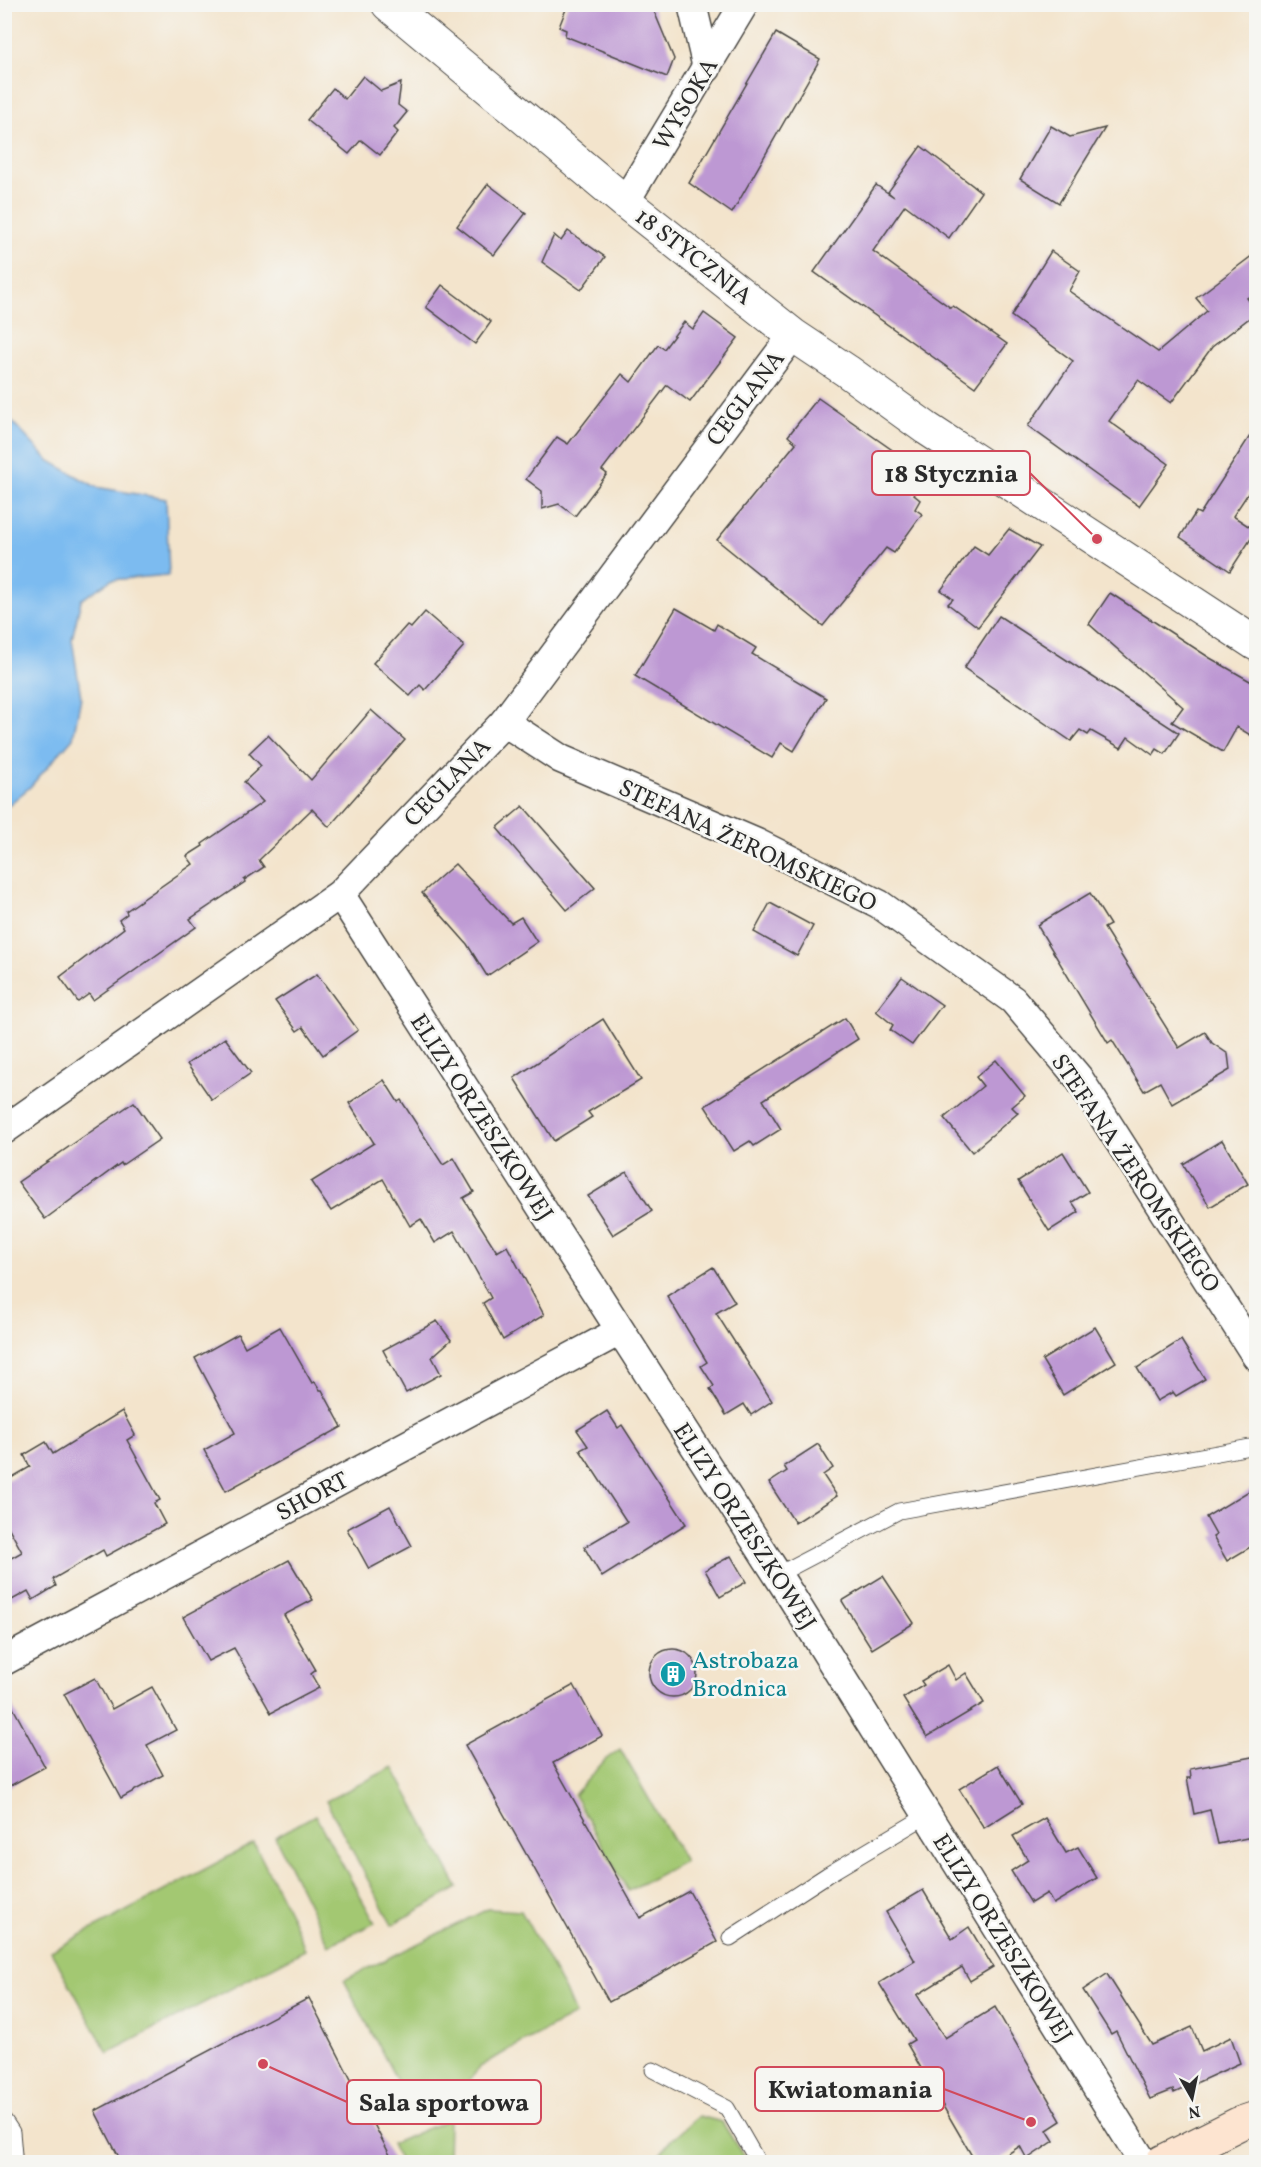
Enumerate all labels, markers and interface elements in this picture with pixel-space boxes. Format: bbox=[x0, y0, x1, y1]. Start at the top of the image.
street label: WYSOKA bbox=[646, 52, 728, 158]
street label: 18 STYCZNIA bbox=[627, 201, 759, 314]
street label: CEGLANA bbox=[699, 344, 794, 454]
callout: 18 Stycznia bbox=[872, 451, 1030, 495]
text: 18 Stycznia bbox=[884, 457, 1018, 493]
street label: CEGLANA bbox=[397, 731, 500, 836]
street label: STEFANA ŻEROMSKIEGO bbox=[612, 772, 882, 922]
street label: ELIZY ORZESZKOWEJ bbox=[400, 1008, 560, 1228]
street label: STEFANA ŻEROMSKIEGO bbox=[1042, 1048, 1227, 1300]
street label: ELIZY ORZESZKOWEJ bbox=[663, 1417, 823, 1637]
street label: SHORT bbox=[271, 1465, 355, 1531]
place label: Astrobaza Brodnica bbox=[692, 1645, 799, 1707]
building icon: Astrobaza Brodnica bbox=[658, 1659, 688, 1689]
street label: ELIZY ORZESZKOWEJ bbox=[923, 1828, 1080, 2050]
callout: Kwiatomania bbox=[755, 2067, 944, 2111]
north arrow bbox=[1162, 2068, 1222, 2128]
text: Kwiatomania bbox=[768, 2073, 932, 2109]
callout: Sala sportowa bbox=[347, 2080, 541, 2124]
text: Sala sportowa bbox=[359, 2086, 529, 2122]
text: N bbox=[1186, 2099, 1201, 2123]

